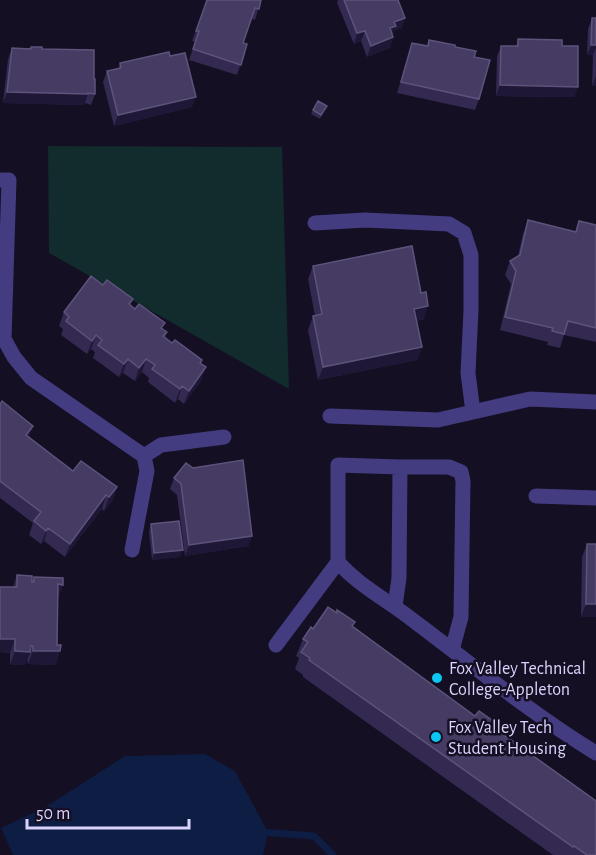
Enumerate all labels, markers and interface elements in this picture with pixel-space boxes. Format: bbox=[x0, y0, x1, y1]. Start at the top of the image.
place label: Fox Valley Technical College-Appleton bbox=[449, 660, 586, 699]
marker: Fox Valley Technical College-Appleton bbox=[430, 671, 444, 685]
place label: Fox Valley Tech Student Housing bbox=[448, 719, 566, 758]
marker: Fox Valley Tech Student Housing bbox=[429, 730, 443, 744]
scale bar bbox=[27, 792, 189, 830]
text: 50 m bbox=[36, 805, 70, 823]

